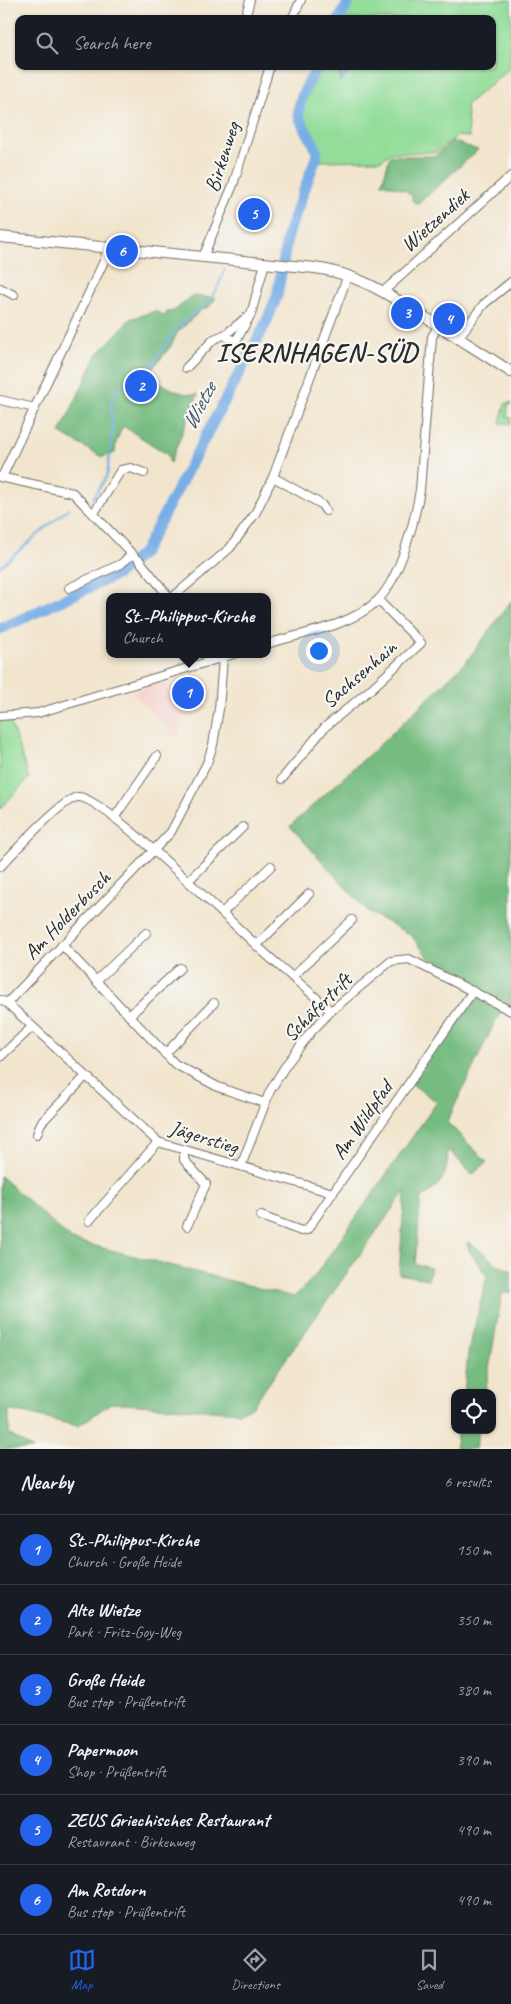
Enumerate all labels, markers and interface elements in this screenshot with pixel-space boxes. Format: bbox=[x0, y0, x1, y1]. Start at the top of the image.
search box bbox=[15, 15, 496, 70]
icon: search bbox=[33, 29, 61, 57]
text: Search here bbox=[73, 31, 150, 55]
street label: Birkenweg bbox=[199, 117, 246, 195]
street label: Wietzendiek bbox=[395, 182, 476, 257]
pin: 5 bbox=[238, 195, 270, 233]
pin: 6 bbox=[106, 232, 138, 270]
pin: 3 bbox=[391, 294, 423, 332]
pin: 4 bbox=[433, 300, 465, 338]
district label: ISERNHAGEN-SÜD bbox=[216, 336, 420, 369]
pin: 2 bbox=[125, 367, 157, 405]
water label: Wietze bbox=[175, 375, 224, 434]
popup bbox=[106, 593, 271, 658]
text: St.-Philippus-Kirche bbox=[123, 604, 254, 628]
text: Church bbox=[123, 628, 163, 648]
street label: Sachsenhain bbox=[316, 633, 403, 714]
your location bbox=[306, 638, 332, 664]
pin: 1 bbox=[172, 674, 204, 712]
street label: Am Holderbusch bbox=[18, 864, 117, 965]
street label: Schäfertrift bbox=[277, 966, 358, 1047]
street label: Am Wildpfad bbox=[326, 1074, 400, 1164]
street label: Jägerstieg bbox=[166, 1114, 243, 1160]
map controls bbox=[451, 1389, 496, 1434]
button: locate bbox=[451, 1389, 496, 1434]
text: Nearby bbox=[20, 1469, 73, 1495]
text: 6 results bbox=[444, 1472, 491, 1492]
text: St.-Philippus-Kirche bbox=[67, 1528, 199, 1552]
text: 1 bbox=[32, 1540, 40, 1560]
text: 150 m bbox=[457, 1540, 491, 1560]
text: Church · Große Heide bbox=[67, 1552, 181, 1572]
text: Alte Wietze bbox=[67, 1598, 140, 1622]
text: 2 bbox=[32, 1610, 40, 1630]
text: 350 m bbox=[457, 1610, 491, 1630]
text: Park · Fritz-Goy-Weg bbox=[67, 1622, 181, 1642]
text: Große Heide bbox=[67, 1668, 144, 1692]
text: 3 bbox=[32, 1680, 40, 1700]
text: 380 m bbox=[457, 1680, 491, 1700]
text: Bus stop · Prüßentrift bbox=[67, 1692, 185, 1712]
text: Papermoon bbox=[67, 1738, 137, 1762]
text: 4 bbox=[32, 1750, 40, 1770]
text: 390 m bbox=[457, 1750, 491, 1770]
text: Shop · Prüßentrift bbox=[67, 1762, 166, 1782]
text: ZEUS Griechisches Restaurant bbox=[67, 1808, 270, 1832]
text: 5 bbox=[33, 1820, 39, 1840]
text: 490 m bbox=[457, 1820, 491, 1840]
text: Restaurant · Birkenweg bbox=[67, 1832, 194, 1852]
text: Am Rotdorn bbox=[67, 1878, 146, 1902]
text: 6 bbox=[32, 1890, 40, 1910]
text: 490 m bbox=[457, 1890, 491, 1910]
text: Bus stop · Prüßentrift bbox=[67, 1902, 185, 1922]
tab: Map bbox=[68, 1946, 96, 1993]
tab: Directions bbox=[231, 1946, 280, 1993]
tab: Saved bbox=[415, 1946, 443, 1993]

